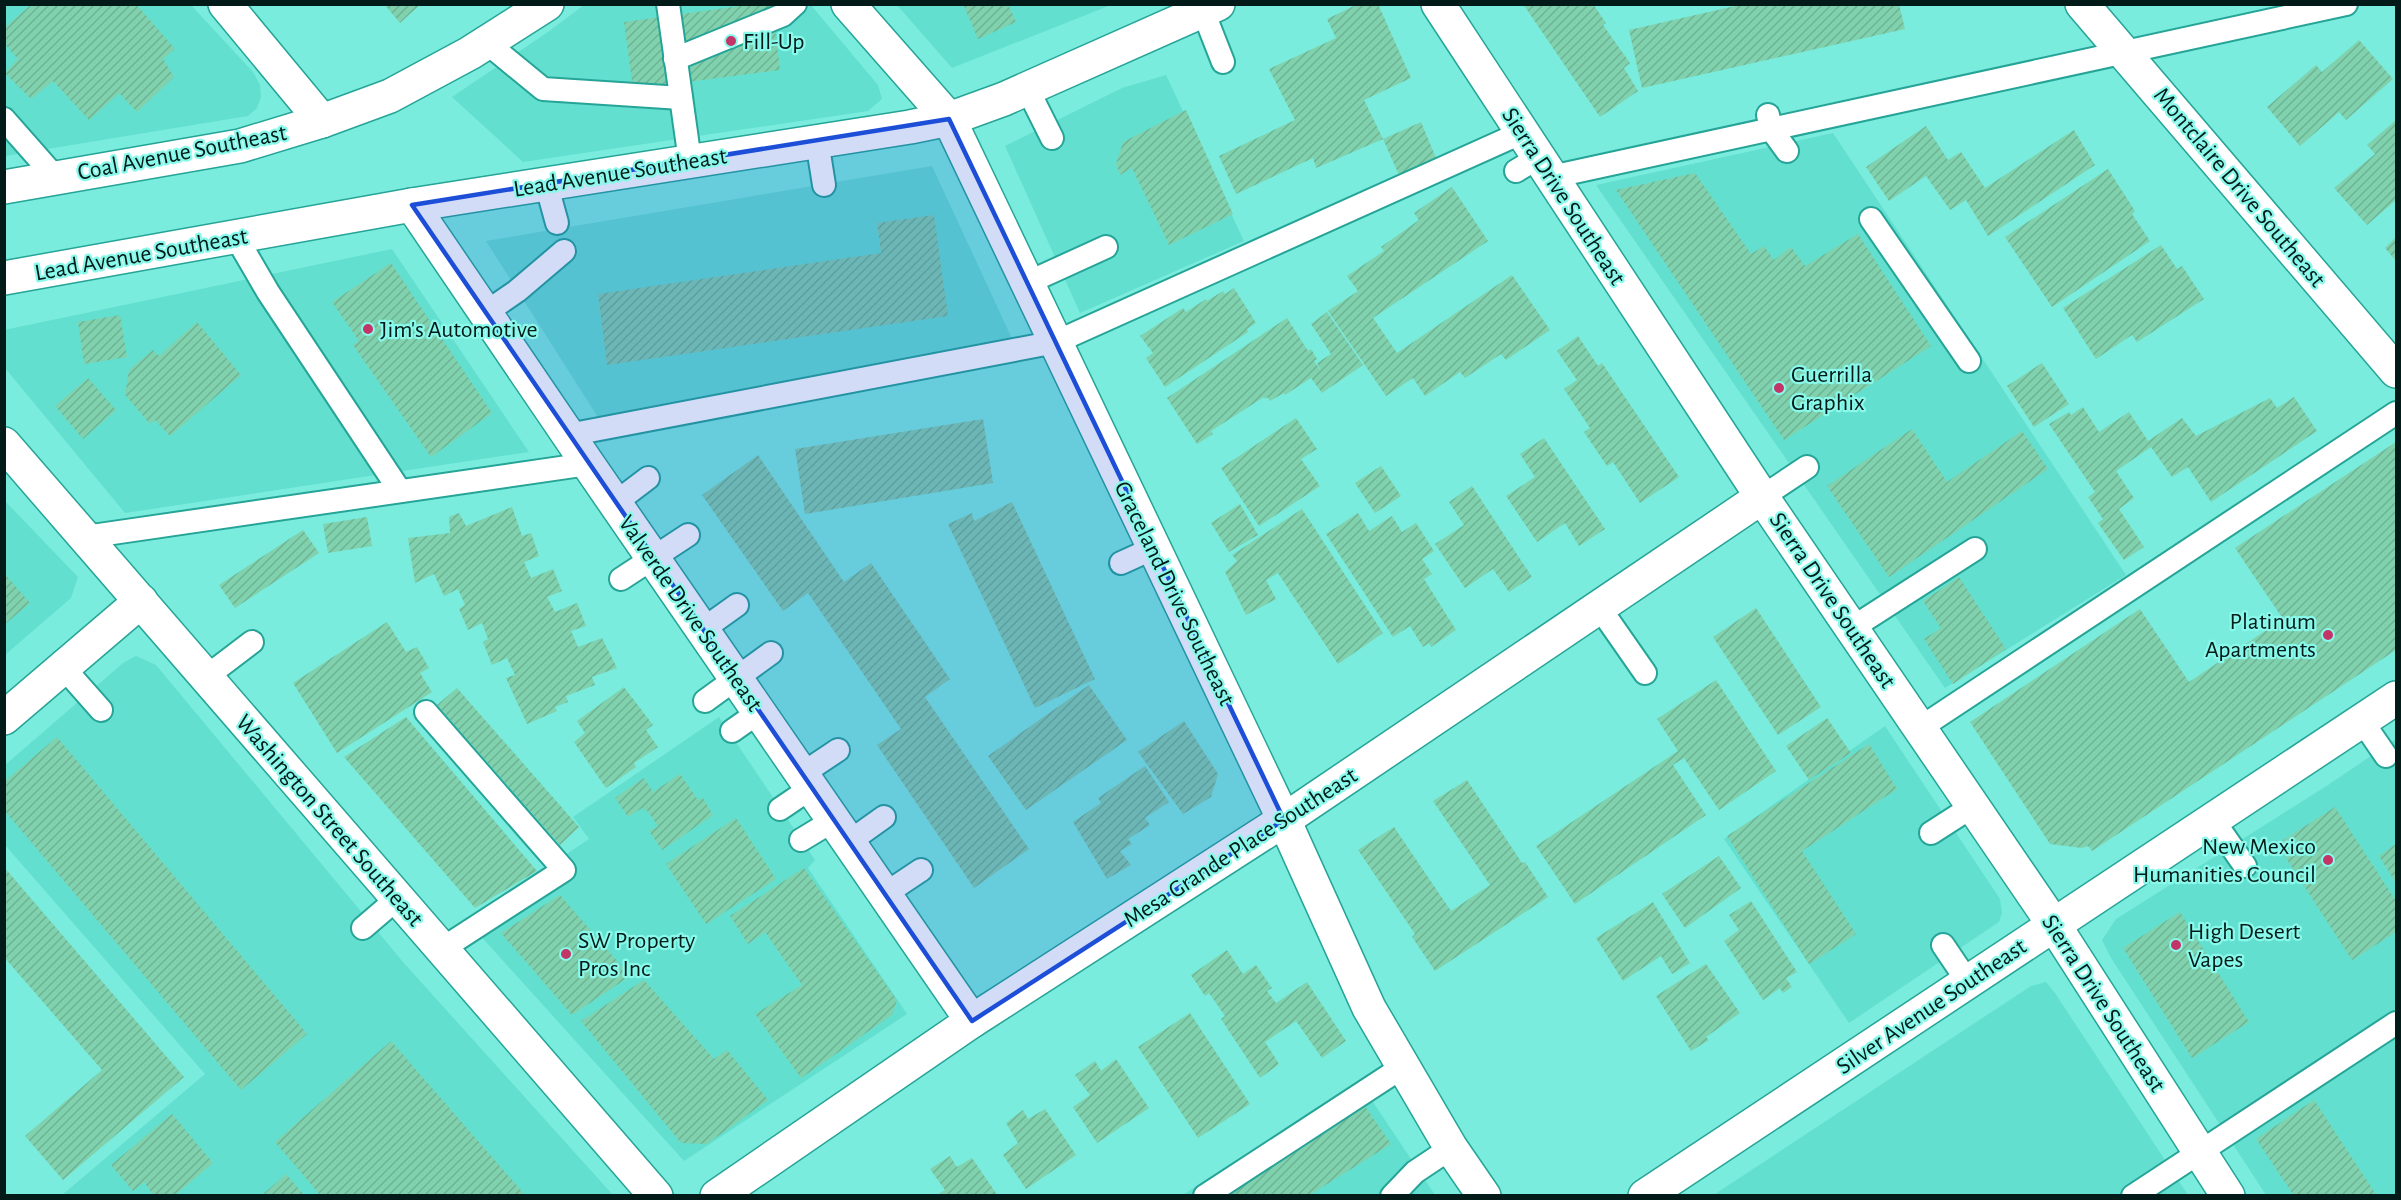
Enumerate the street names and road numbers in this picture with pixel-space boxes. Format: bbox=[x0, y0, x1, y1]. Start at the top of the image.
street label: Montclaire Drive Southeast bbox=[2149, 83, 2330, 292]
street label: Sierra Drive Southeast bbox=[1497, 104, 1630, 290]
street label: Coal Avenue Southeast bbox=[76, 121, 289, 185]
street label: Lead Avenue Southeast bbox=[512, 144, 729, 202]
street label: Lead Avenue Southeast bbox=[33, 224, 250, 286]
street label: Graceland Drive Southeast bbox=[1109, 478, 1239, 710]
street label: Sierra Drive Southeast bbox=[1765, 508, 1900, 693]
street label: Valverde Drive Southeast bbox=[614, 511, 767, 716]
street label: Washington Street Southeast bbox=[231, 710, 428, 931]
street label: Mesa Grande Place Southeast bbox=[1120, 763, 1362, 932]
street label: Sierra Drive Southeast bbox=[2037, 911, 2170, 1097]
street label: Silver Avenue Southeast bbox=[1832, 934, 2031, 1079]

